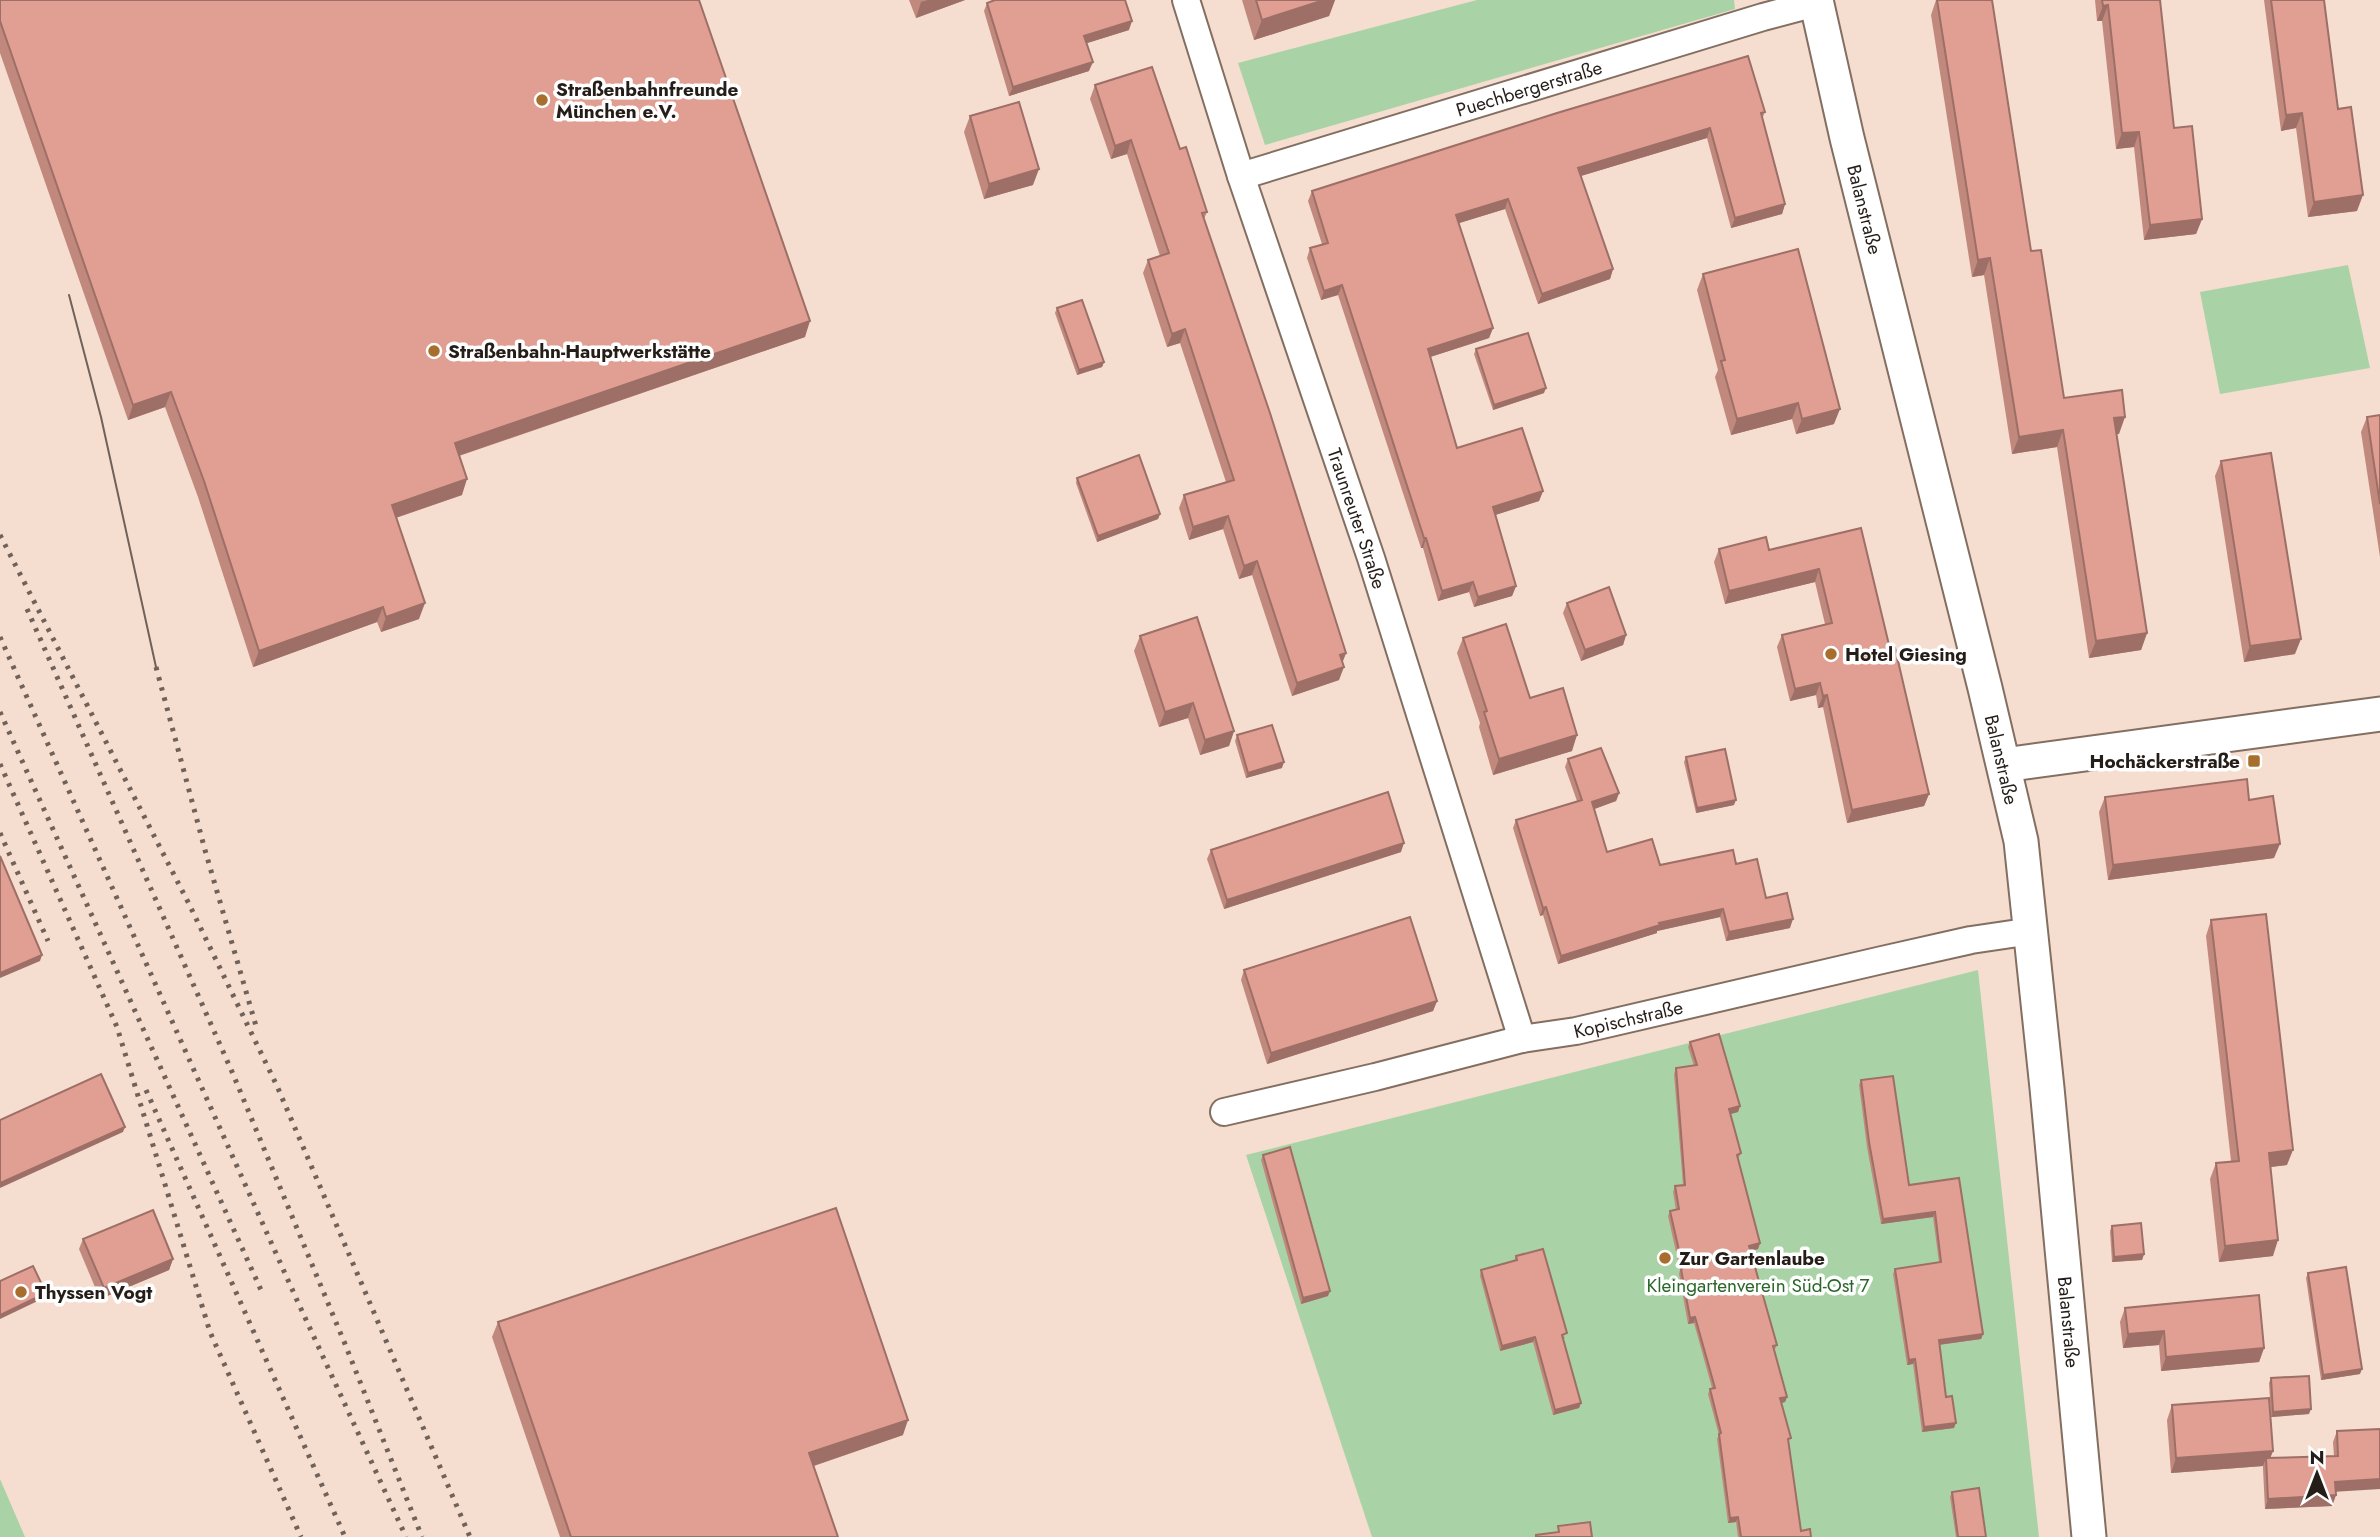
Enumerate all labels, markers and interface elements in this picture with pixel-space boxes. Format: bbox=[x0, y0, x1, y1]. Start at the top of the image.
street label: Puechbergerstraße bbox=[1453, 53, 1605, 123]
place label: Straßenbahnfreunde München e.V. bbox=[556, 76, 738, 125]
marker: Straßenbahnfreunde München e.V. bbox=[534, 92, 550, 108]
street label: Balanstraße bbox=[1841, 162, 1889, 257]
place label: Straßenbahn-Hauptwerkstätte bbox=[448, 338, 711, 365]
marker: Straßenbahn-Hauptwerkstätte bbox=[426, 343, 442, 359]
street label: Traunreuter Straße bbox=[1321, 444, 1393, 592]
place label: Hotel Giesing bbox=[1845, 641, 1967, 668]
marker: Hotel Giesing bbox=[1823, 646, 1839, 662]
street label: Balanstraße bbox=[1978, 712, 2026, 807]
place label: Hochäckerstraße bbox=[2089, 748, 2240, 775]
marker: Hochäckerstraße bbox=[2246, 753, 2262, 769]
street label: Kopischstraße bbox=[1571, 993, 1686, 1045]
place label: Zur Gartenlaube bbox=[1679, 1245, 1825, 1272]
marker: Zur Gartenlaube bbox=[1657, 1250, 1673, 1266]
park label: Kleingartenverein Süd-Ost 7 bbox=[1646, 1272, 1870, 1299]
street label: Balanstraße bbox=[2051, 1275, 2087, 1369]
place label: Thyssen Vogt bbox=[35, 1279, 152, 1306]
marker: Thyssen Vogt bbox=[13, 1284, 29, 1300]
north arrow bbox=[2282, 1439, 2352, 1509]
text: N bbox=[2309, 1444, 2325, 1471]

